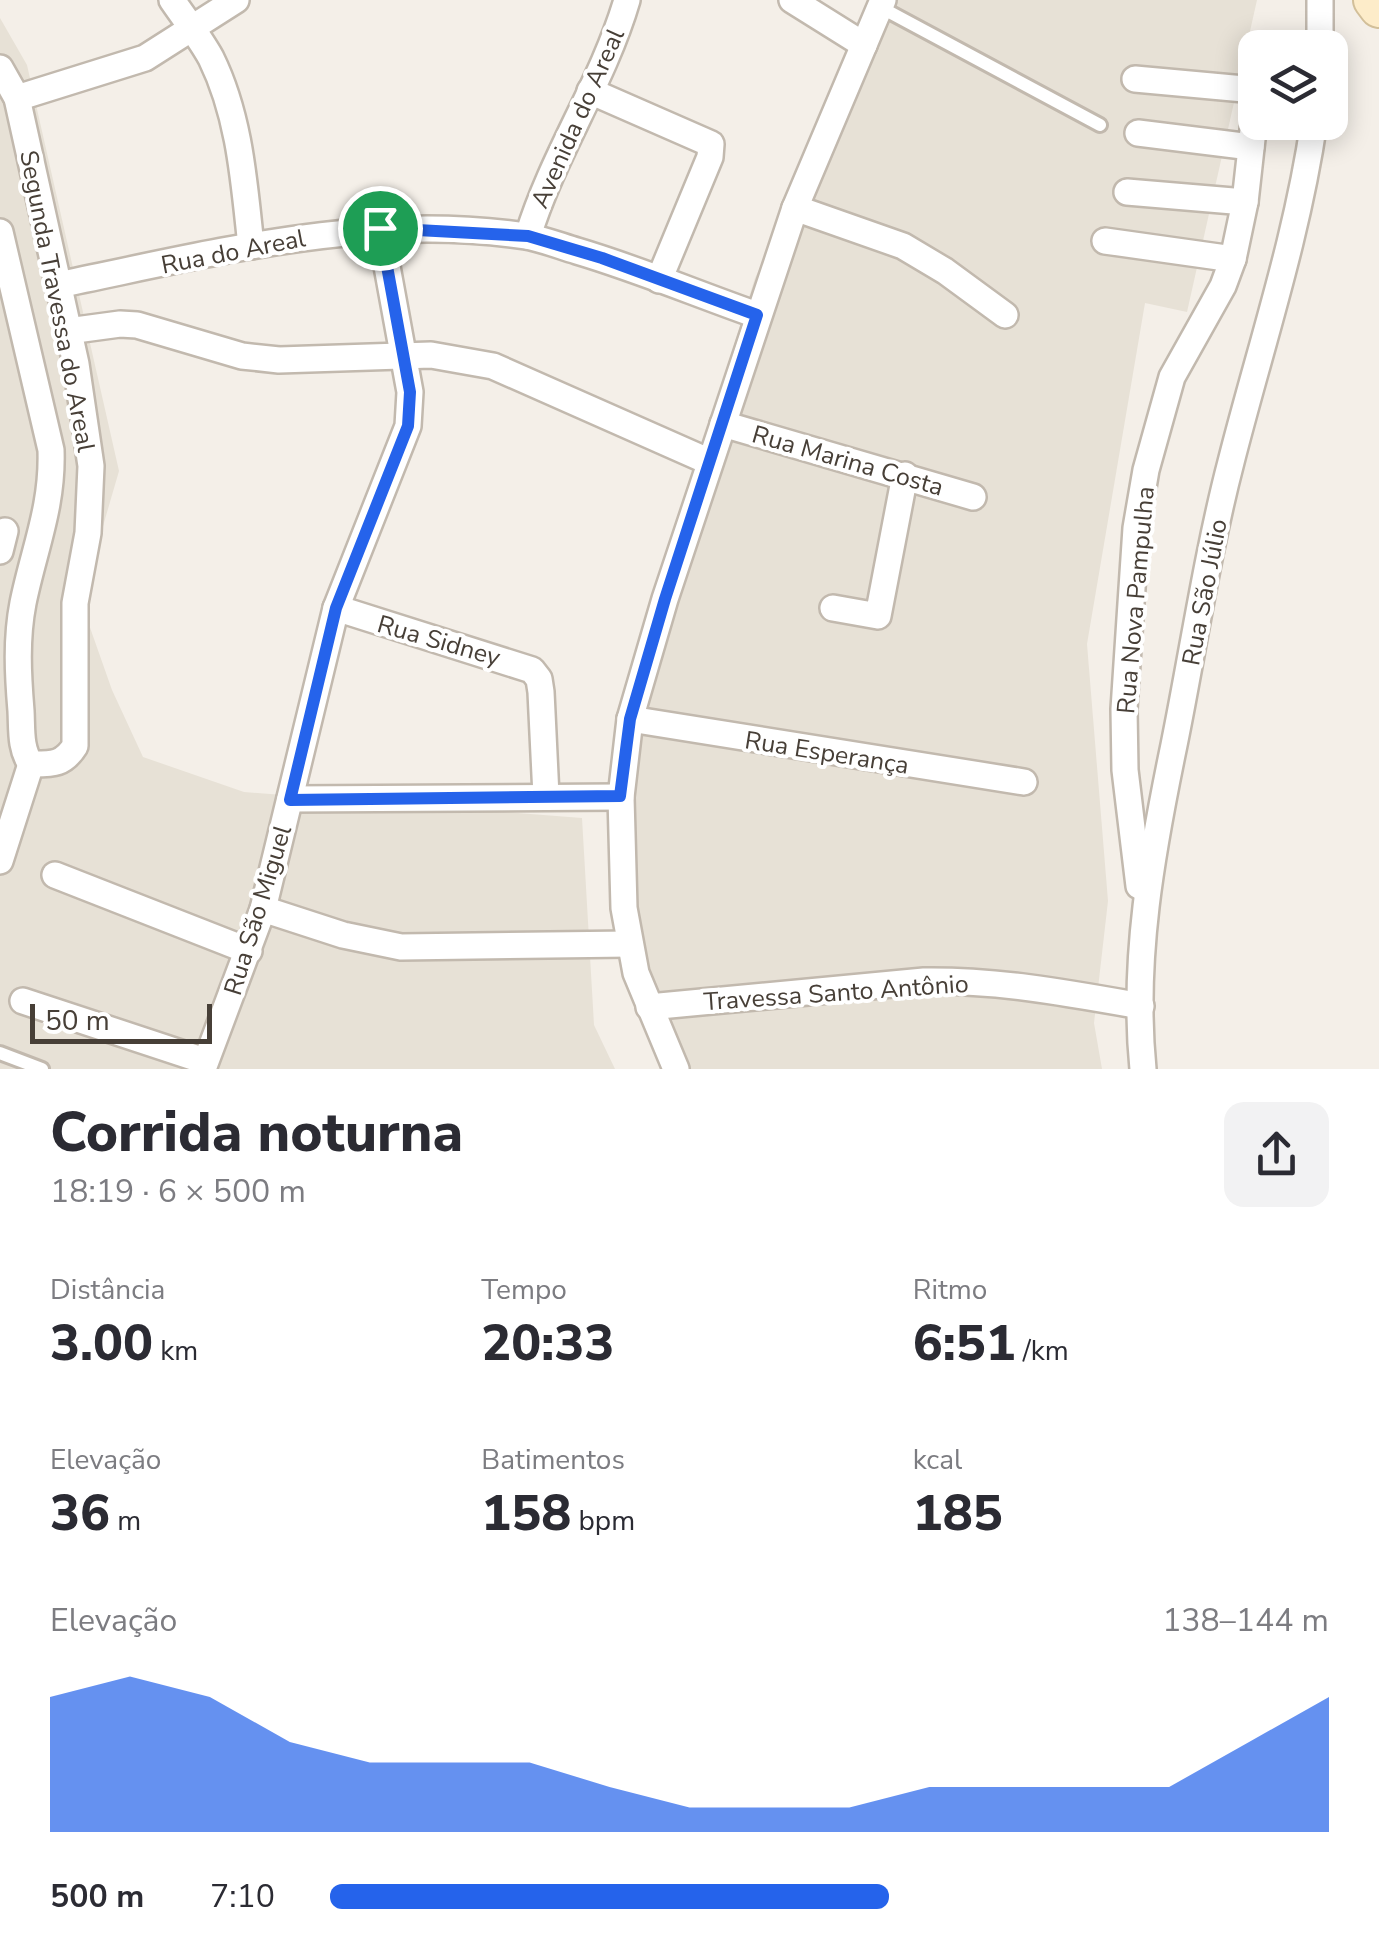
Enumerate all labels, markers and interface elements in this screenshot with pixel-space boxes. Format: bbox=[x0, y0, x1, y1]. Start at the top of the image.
street label: Avenida do Areal bbox=[523, 22, 633, 214]
map controls bbox=[1238, 30, 1348, 140]
button: layers bbox=[1238, 30, 1348, 140]
street label: Segunda Travessa do Areal bbox=[11, 148, 103, 455]
pin bbox=[338, 186, 423, 271]
icon: arrive bbox=[353, 201, 408, 256]
street label: Rua do Areal bbox=[158, 221, 309, 283]
street label: Rua Marina Costa bbox=[748, 417, 947, 505]
street label: Rua Nova Pampulha bbox=[1109, 485, 1163, 715]
street label: Rua São Júlio bbox=[1174, 516, 1236, 668]
street label: Rua Sidney bbox=[373, 607, 504, 675]
street label: Rua Esperança bbox=[742, 723, 911, 783]
street label: Rua São Miguel bbox=[216, 821, 300, 999]
street label: Travessa Santo Antônio bbox=[702, 967, 970, 1019]
scale bar bbox=[30, 999, 212, 1044]
text: 50 m bbox=[45, 1002, 110, 1040]
text: Corrida noturna bbox=[50, 1095, 463, 1170]
button: share bbox=[1224, 1102, 1329, 1207]
text: 18:19 · 6 × 500 m bbox=[50, 1170, 306, 1213]
text: Distância bbox=[50, 1271, 165, 1309]
text: Tempo bbox=[481, 1271, 567, 1309]
text: Ritmo bbox=[913, 1271, 987, 1309]
text: 3.00 bbox=[50, 1309, 153, 1378]
text: 20:33 bbox=[481, 1309, 614, 1378]
text: 6:51 bbox=[913, 1309, 1016, 1378]
text: km bbox=[153, 1332, 198, 1370]
text: /km bbox=[1016, 1332, 1069, 1370]
text: Elevação bbox=[50, 1441, 161, 1479]
text: Batimentos bbox=[481, 1441, 625, 1479]
text: kcal bbox=[913, 1441, 962, 1479]
text: 36 bbox=[50, 1479, 110, 1548]
text: 158 bbox=[481, 1479, 571, 1548]
text: 185 bbox=[913, 1479, 1003, 1548]
text: m bbox=[110, 1502, 141, 1540]
text: bpm bbox=[571, 1502, 635, 1540]
text: Elevação bbox=[50, 1599, 177, 1642]
text: 138–144 m bbox=[1162, 1599, 1329, 1642]
text: 500 m bbox=[50, 1875, 144, 1918]
text: 7:10 bbox=[210, 1875, 275, 1918]

